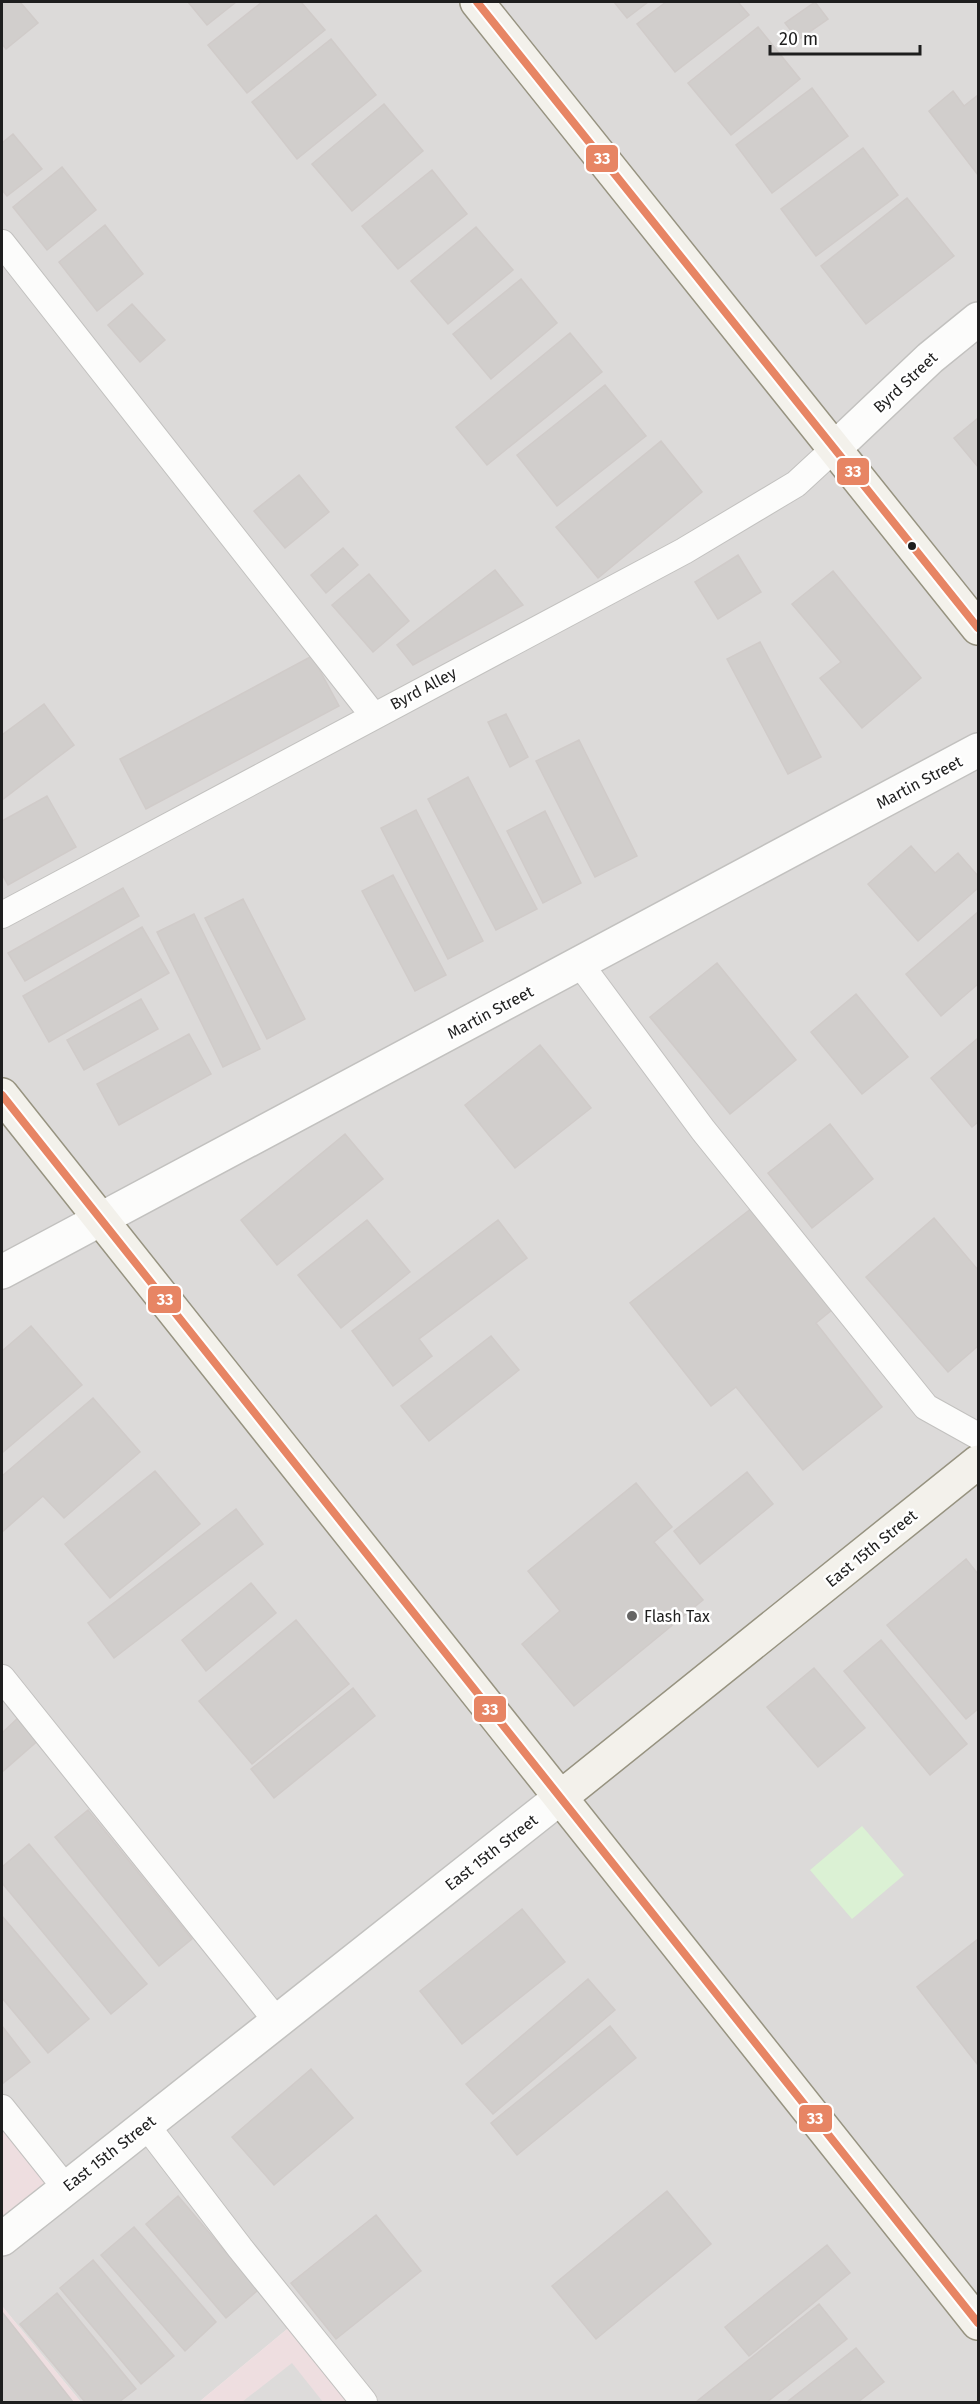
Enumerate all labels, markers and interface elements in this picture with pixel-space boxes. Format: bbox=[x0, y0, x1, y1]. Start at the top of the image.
scale bar bbox=[770, 18, 920, 56]
text: 20 m bbox=[779, 28, 818, 50]
line badge: 33 bbox=[585, 144, 619, 173]
text: 33 bbox=[593, 149, 610, 168]
street label: Byrd Street bbox=[869, 348, 941, 417]
line badge: 33 bbox=[836, 457, 870, 486]
text: 33 bbox=[844, 462, 861, 481]
unlabelled marker bbox=[906, 540, 918, 552]
street label: Byrd Alley bbox=[387, 663, 460, 714]
street label: Martin Street bbox=[873, 752, 966, 813]
street label: Martin Street bbox=[444, 982, 537, 1043]
line badge: 33 bbox=[147, 1285, 182, 1314]
text: 33 bbox=[156, 1290, 173, 1309]
street label: East 15th Street bbox=[822, 1506, 921, 1591]
place label: Flash Tax bbox=[644, 1607, 710, 1626]
marker: Flash Tax bbox=[625, 1609, 639, 1623]
line badge: 33 bbox=[473, 1695, 507, 1723]
text: 33 bbox=[481, 1700, 498, 1719]
street label: East 15th Street bbox=[441, 1810, 541, 1894]
line badge: 33 bbox=[798, 2104, 833, 2133]
text: 33 bbox=[806, 2109, 823, 2128]
street label: East 15th Street bbox=[59, 2111, 159, 2195]

